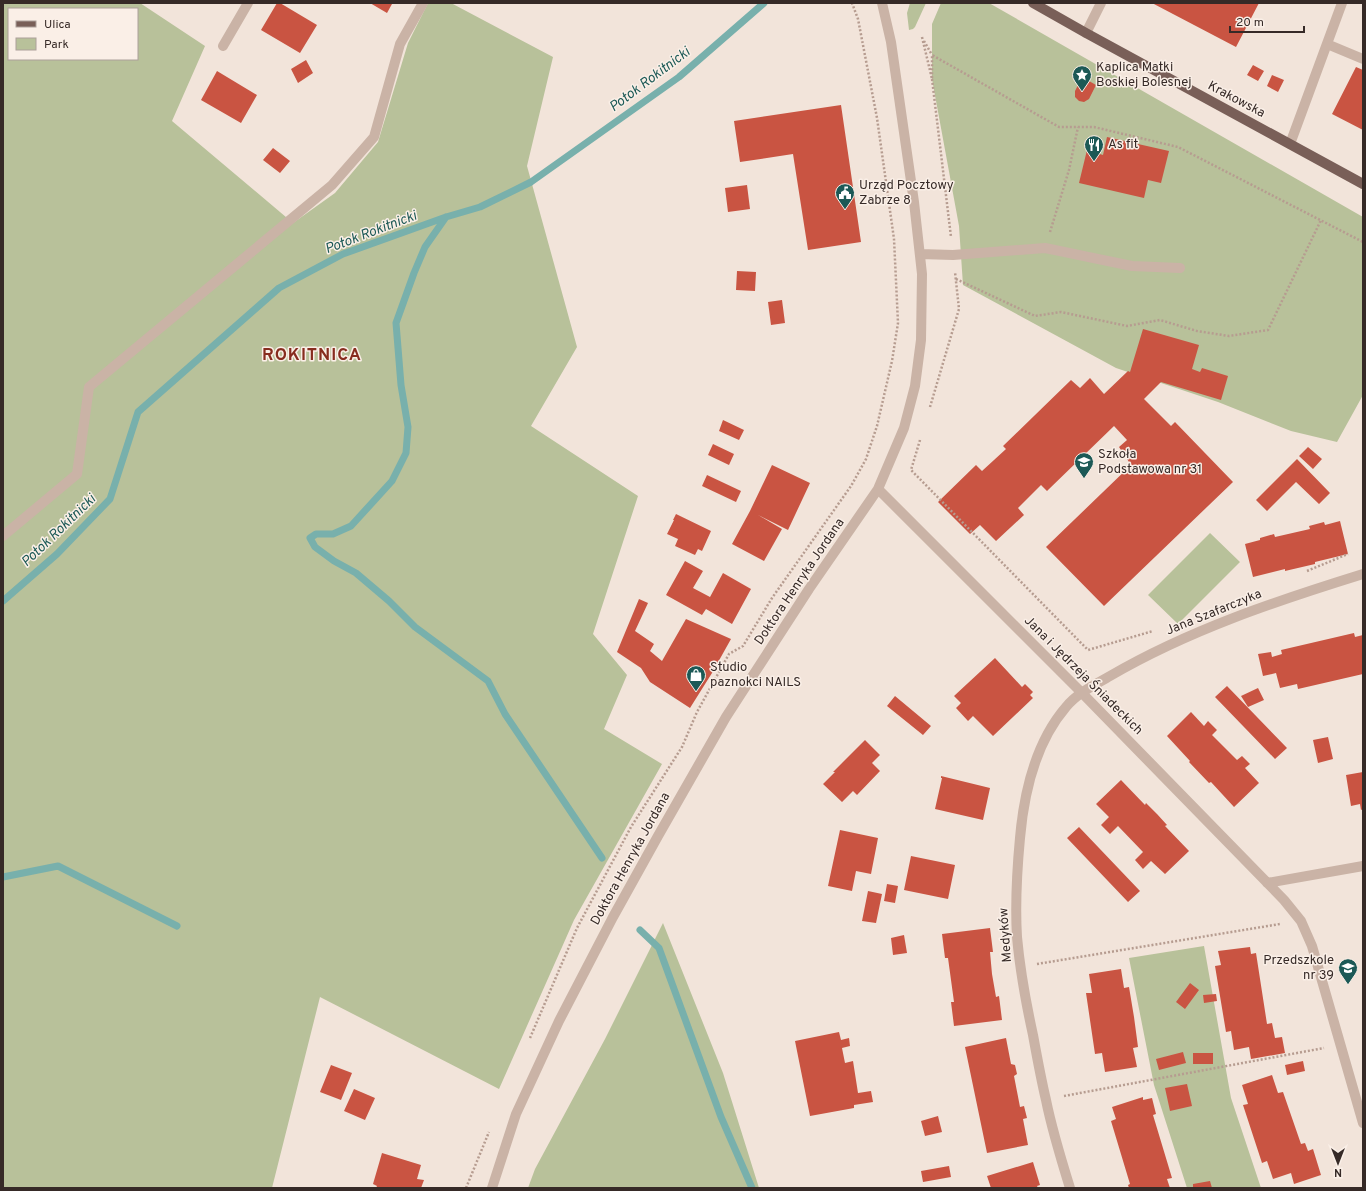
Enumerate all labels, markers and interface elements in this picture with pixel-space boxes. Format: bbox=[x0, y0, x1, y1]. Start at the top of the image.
legend bbox=[8, 8, 138, 60]
scale bar bbox=[1230, 8, 1304, 34]
text: 20 m bbox=[1236, 15, 1264, 31]
text: Ulica bbox=[44, 17, 71, 33]
text: Park bbox=[44, 37, 69, 53]
water label: Potok Rokitnicki bbox=[606, 43, 695, 116]
place label: Kaplica Matki Boskiej Bolesnej bbox=[1096, 60, 1192, 91]
place icon: Kaplica Matki Boskiej Bolesnej bbox=[1071, 64, 1093, 92]
street label: Krakowska bbox=[1205, 78, 1267, 122]
restaurant icon: As fit bbox=[1083, 134, 1105, 162]
place label: As fit bbox=[1108, 137, 1139, 153]
place label: Urząd Pocztowy Zabrze 8 bbox=[859, 178, 954, 209]
public building icon: Urząd Pocztowy Zabrze 8 bbox=[834, 182, 856, 210]
water label: Potok Rokitnicki bbox=[323, 207, 421, 258]
district label: ROKITNICA bbox=[262, 345, 362, 367]
place label: Szkoła Podstawowa nr 31 bbox=[1098, 447, 1202, 478]
school or university icon: Szkoła Podstawowa nr 31 bbox=[1073, 451, 1095, 479]
water label: Potok Rokitnicki bbox=[18, 490, 101, 571]
street label: Doktora Henryka Jordana bbox=[752, 516, 848, 648]
street label: Jana Szafarczyka bbox=[1164, 587, 1264, 639]
street label: Jana i Jędrzeja Śniadeckich bbox=[1020, 612, 1147, 739]
place label: Studio paznokci NAILS bbox=[710, 660, 801, 691]
shop icon: Studio paznokci NAILS bbox=[685, 664, 707, 692]
street label: Doktora Henryka Jordana bbox=[588, 790, 674, 928]
street label: Medyków bbox=[996, 907, 1016, 963]
place label: Przedszkole nr 39 bbox=[1263, 953, 1334, 984]
school or university icon: Przedszkole nr 39 bbox=[1337, 957, 1359, 985]
north arrow bbox=[1318, 1143, 1358, 1183]
text: N bbox=[1334, 1165, 1342, 1179]

